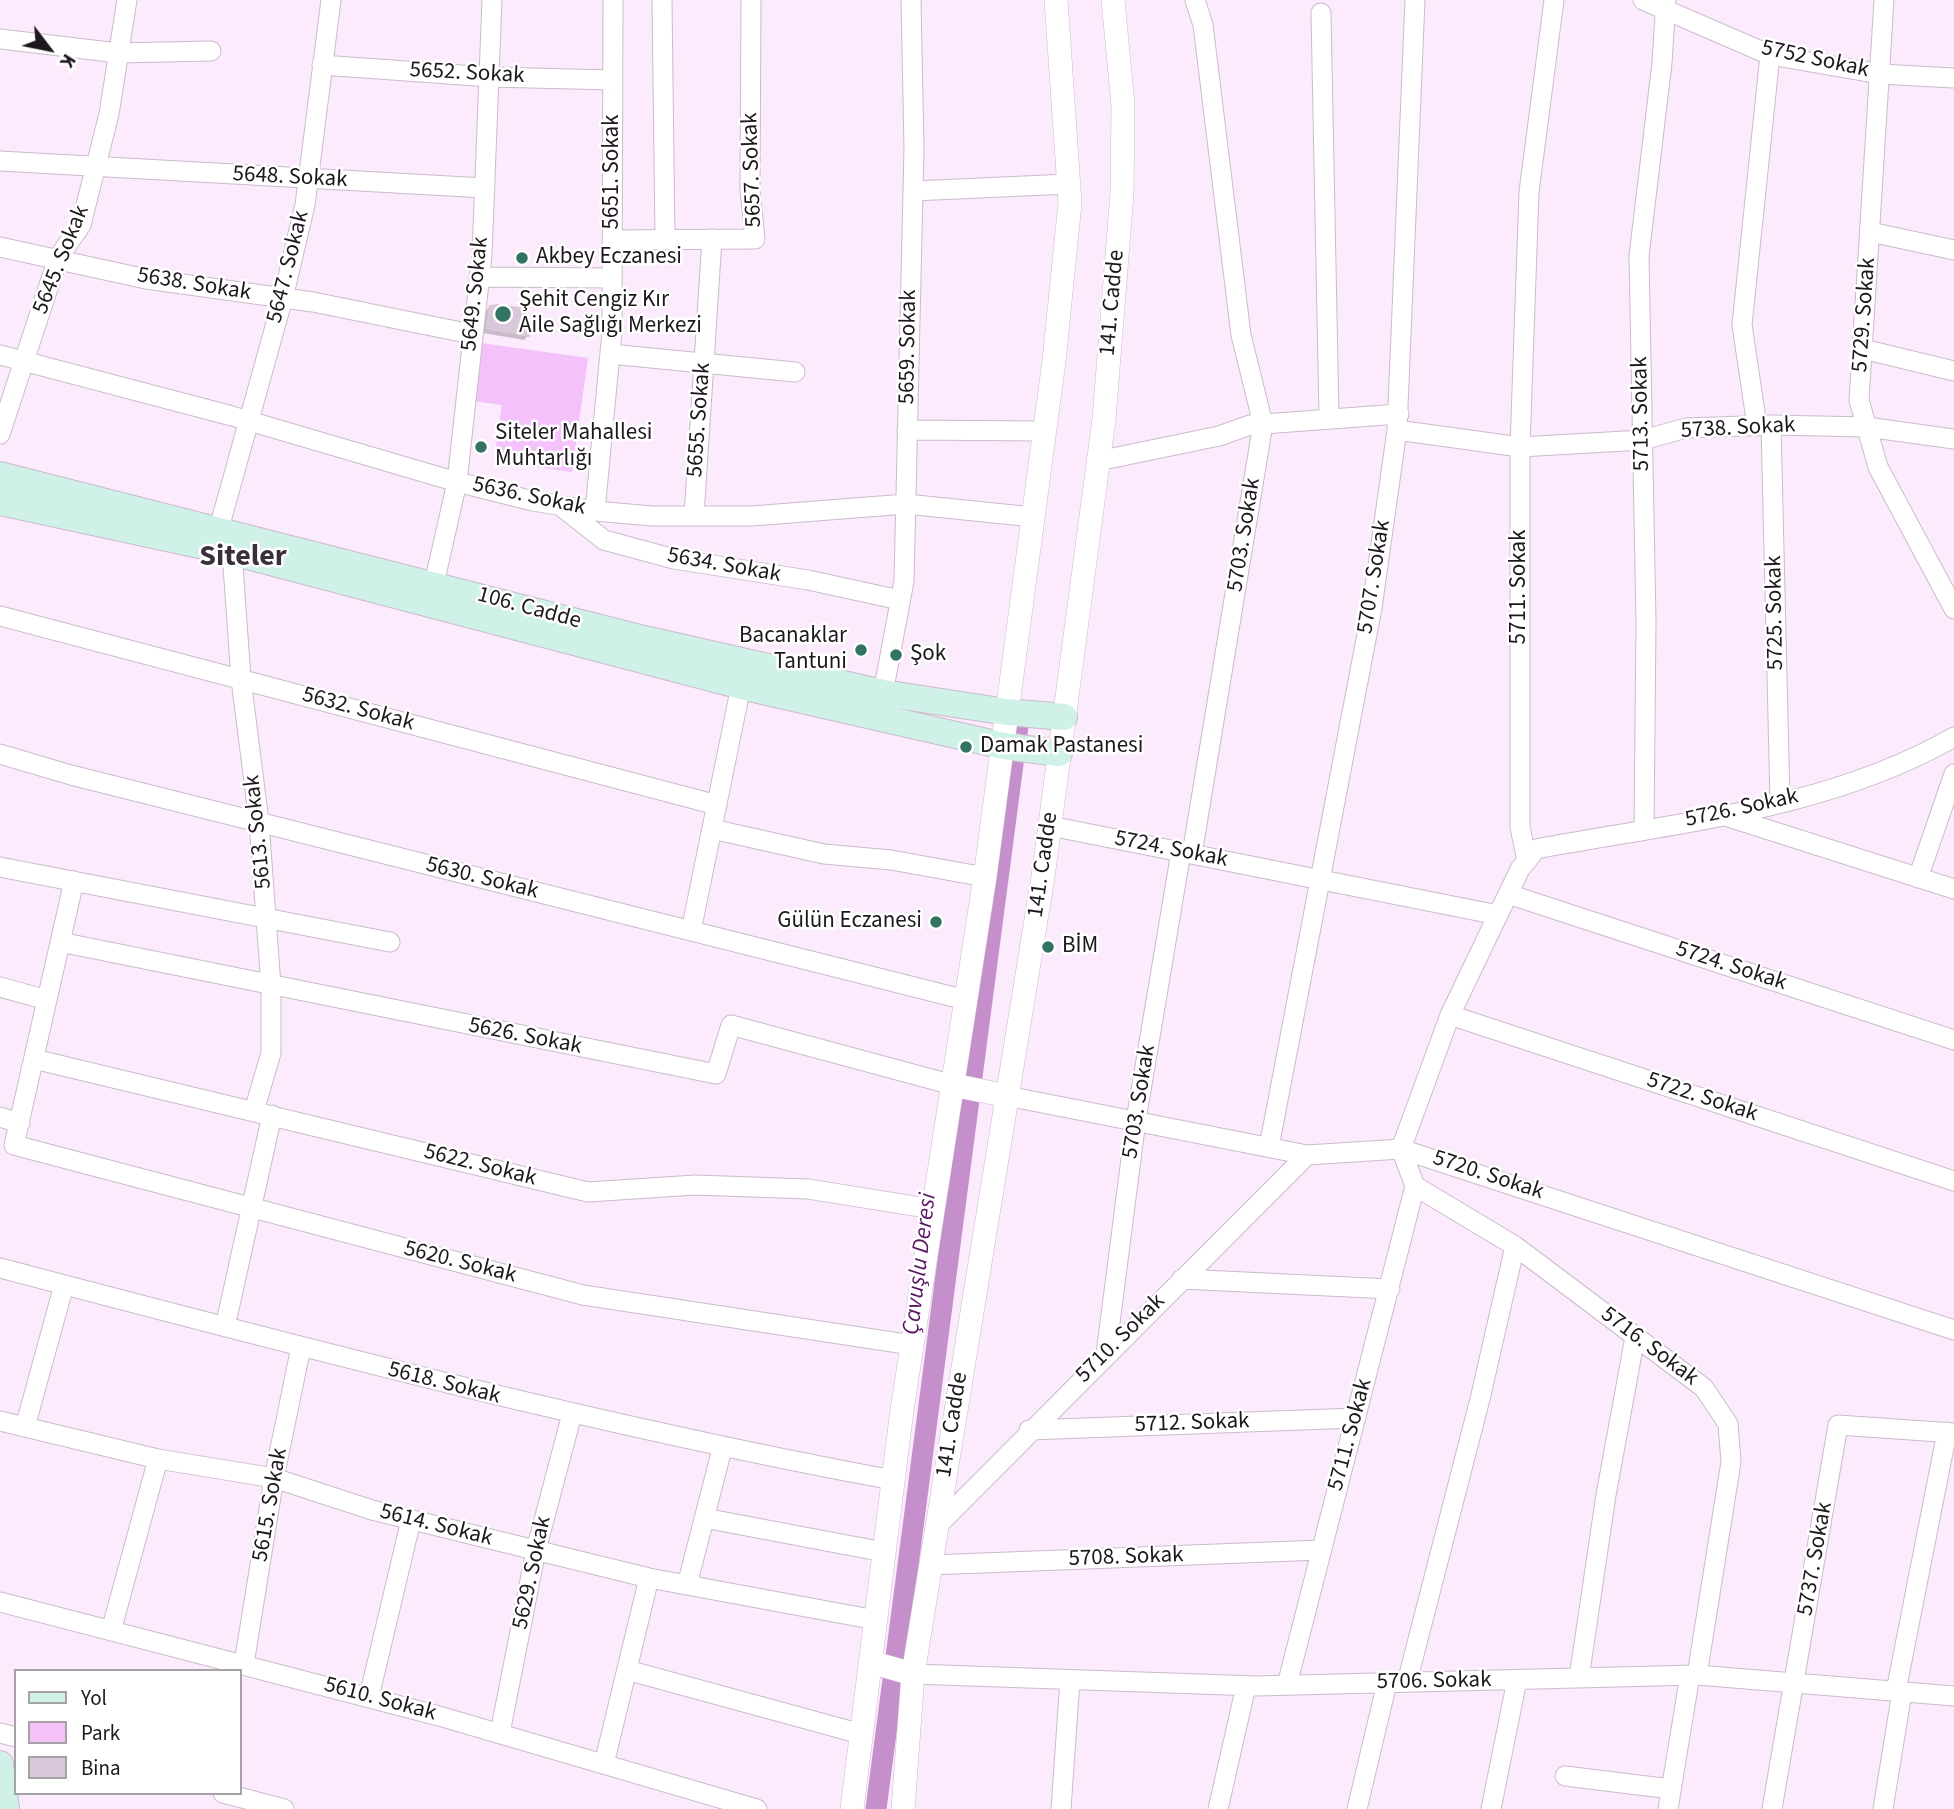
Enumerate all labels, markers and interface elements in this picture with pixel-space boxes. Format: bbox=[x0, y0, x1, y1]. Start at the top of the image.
north arrow bbox=[14, 14, 84, 84]
street label: 5752 Sokak bbox=[1759, 35, 1871, 85]
text: K bbox=[53, 48, 82, 72]
street label: 5652. Sokak bbox=[409, 57, 525, 91]
street label: 5657. Sokak bbox=[737, 112, 769, 228]
street label: 5651. Sokak bbox=[599, 115, 627, 229]
street label: 5648. Sokak bbox=[232, 161, 348, 195]
street label: 5645. Sokak bbox=[28, 202, 96, 318]
street label: 5647. Sokak bbox=[262, 208, 316, 326]
street label: 5649. Sokak bbox=[456, 235, 496, 353]
place label: Akbey Eczanesi bbox=[536, 244, 682, 272]
street label: 141. Cadde bbox=[1095, 249, 1131, 357]
marker: Akbey Eczanesi bbox=[514, 250, 530, 266]
street label: 5729. Sokak bbox=[1847, 257, 1883, 373]
street label: 5638. Sokak bbox=[135, 262, 253, 308]
place label: Şehit Cengiz Kır Aile Sağlığı Merkezi bbox=[519, 287, 702, 341]
street label: 5659. Sokak bbox=[894, 289, 924, 405]
marker: Şehit Cengiz Kır Aile Sağlığı Merkezi bbox=[493, 304, 513, 324]
street label: 5713. Sokak bbox=[1627, 356, 1657, 472]
street label: 5655. Sokak bbox=[682, 362, 718, 478]
street label: 5738. Sokak bbox=[1680, 412, 1796, 446]
place label: Siteler Mahallesi Muhtarlığı bbox=[495, 420, 653, 474]
marker: Siteler Mahallesi Muhtarlığı bbox=[473, 439, 489, 455]
street label: 5636. Sokak bbox=[470, 472, 588, 522]
street label: 5703. Sokak bbox=[1222, 476, 1268, 594]
street label: 5707. Sokak bbox=[1352, 518, 1398, 636]
street label: 5711. Sokak bbox=[1506, 530, 1534, 644]
district label: Siteler bbox=[199, 540, 287, 576]
street label: 5634. Sokak bbox=[665, 542, 783, 590]
street label: 5725. Sokak bbox=[1761, 555, 1791, 671]
street label: 106. Cadde bbox=[474, 582, 584, 636]
place label: Bacanaklar Tantuni bbox=[739, 623, 847, 677]
place label: Şok bbox=[910, 641, 946, 669]
marker: Bacanaklar Tantuni bbox=[853, 642, 869, 658]
marker: Şok bbox=[888, 647, 904, 663]
street label: 5632. Sokak bbox=[299, 682, 417, 738]
place label: Damak Pastanesi bbox=[980, 733, 1143, 761]
marker: Damak Pastanesi bbox=[958, 739, 974, 755]
street label: 5613. Sokak bbox=[239, 773, 279, 891]
street label: 5726. Sokak bbox=[1683, 784, 1801, 834]
street label: 141. Cadde bbox=[1023, 810, 1065, 920]
street label: 5724. Sokak bbox=[1112, 825, 1230, 875]
street label: 5630. Sokak bbox=[423, 852, 541, 906]
place label: Gülün Eczanesi bbox=[777, 908, 922, 936]
marker: Gülün Eczanesi bbox=[928, 914, 944, 930]
place label: BİM bbox=[1062, 933, 1098, 961]
street label: 5724. Sokak bbox=[1672, 936, 1790, 998]
marker: BİM bbox=[1040, 939, 1056, 955]
street label: 5626. Sokak bbox=[466, 1012, 584, 1062]
street label: 5703. Sokak bbox=[1117, 1043, 1163, 1161]
street label: 5722. Sokak bbox=[1643, 1067, 1761, 1129]
street label: 5622. Sokak bbox=[421, 1139, 539, 1193]
street label: 5720. Sokak bbox=[1429, 1145, 1547, 1207]
water label: Çavuşlu Deresi bbox=[898, 1191, 944, 1337]
street label: 5620. Sokak bbox=[401, 1236, 519, 1290]
street label: 5710. Sokak bbox=[1071, 1289, 1171, 1389]
street label: 5716. Sokak bbox=[1595, 1301, 1703, 1393]
street label: 5618. Sokak bbox=[385, 1357, 503, 1411]
street label: 141. Cadde bbox=[931, 1370, 975, 1480]
street label: 5711. Sokak bbox=[1323, 1376, 1379, 1494]
street label: 5712. Sokak bbox=[1134, 1408, 1250, 1440]
street label: 5615. Sokak bbox=[247, 1446, 295, 1564]
street label: 5614. Sokak bbox=[377, 1499, 495, 1553]
street label: 5737. Sokak bbox=[1792, 1500, 1840, 1618]
street label: 5629. Sokak bbox=[508, 1514, 558, 1632]
street label: 5708. Sokak bbox=[1068, 1542, 1184, 1574]
street label: 5706. Sokak bbox=[1376, 1667, 1492, 1697]
legend bbox=[14, 1669, 242, 1795]
street label: 5610. Sokak bbox=[321, 1672, 439, 1728]
text: Yol bbox=[81, 1683, 107, 1713]
text: Park bbox=[81, 1718, 120, 1748]
text: Bina bbox=[81, 1753, 121, 1783]

